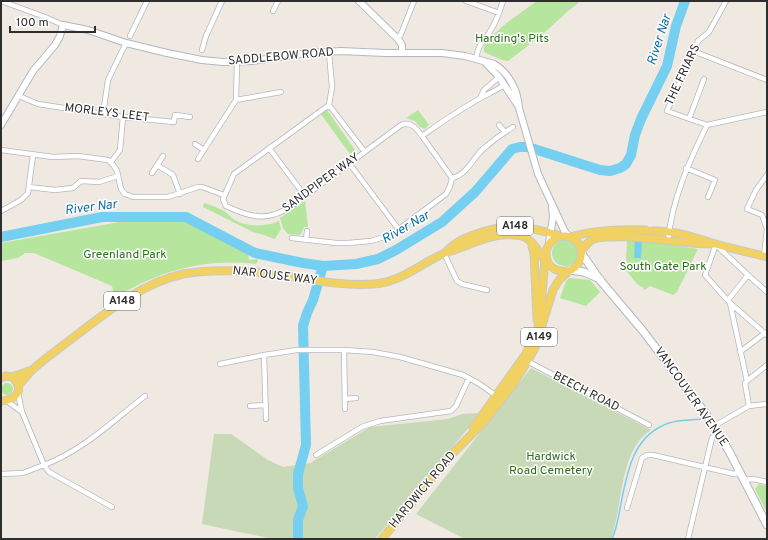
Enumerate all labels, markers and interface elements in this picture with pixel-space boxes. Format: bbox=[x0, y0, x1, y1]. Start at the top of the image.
scale bar bbox=[10, 8, 95, 34]
water label: River Nar bbox=[644, 12, 676, 67]
text: 100 m bbox=[16, 15, 49, 31]
park label: Harding's Pits bbox=[475, 31, 549, 47]
street label: THE FRIARS bbox=[662, 42, 704, 108]
street label: SADDLEBOW ROAD bbox=[227, 44, 335, 70]
street label: MORLEYS LEET bbox=[64, 100, 150, 126]
street label: SANDPIPER WAY bbox=[279, 149, 363, 216]
water label: River Nar bbox=[64, 197, 119, 219]
water label: River Nar bbox=[379, 207, 434, 248]
road number: A148 bbox=[497, 217, 533, 235]
park label: Greenland Park bbox=[83, 247, 167, 263]
park label: South Gate Park bbox=[619, 259, 707, 275]
street label: NAR OUSE WAY bbox=[232, 263, 319, 289]
road number: A148 bbox=[104, 292, 140, 310]
road number: A149 bbox=[521, 328, 557, 346]
street label: VANCOUVER AVENUE bbox=[650, 344, 732, 450]
street label: BEECH ROAD bbox=[550, 368, 622, 416]
street label: HARDWICK ROAD bbox=[386, 448, 460, 532]
park label: Hardwick Road Cemetery bbox=[509, 449, 593, 479]

